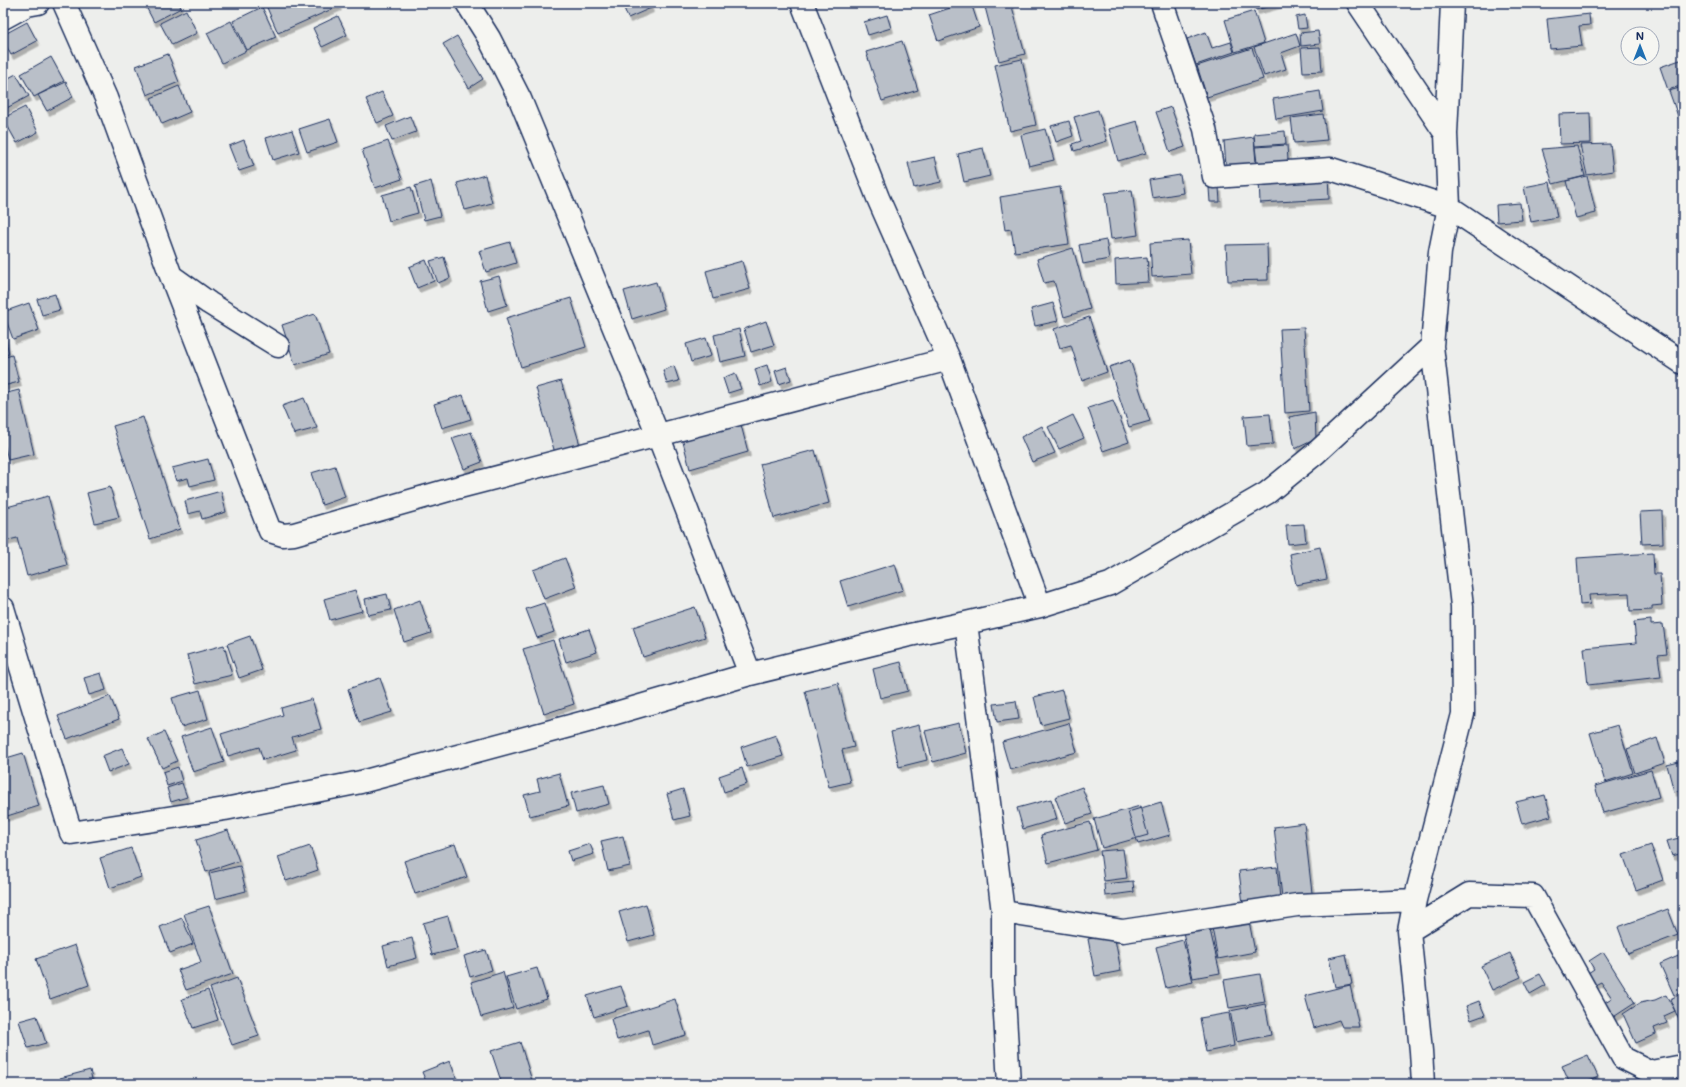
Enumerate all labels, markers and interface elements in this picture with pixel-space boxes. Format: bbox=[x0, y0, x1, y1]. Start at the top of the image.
north arrow bbox=[1620, 26, 1660, 66]
text: N bbox=[1636, 28, 1644, 43]

